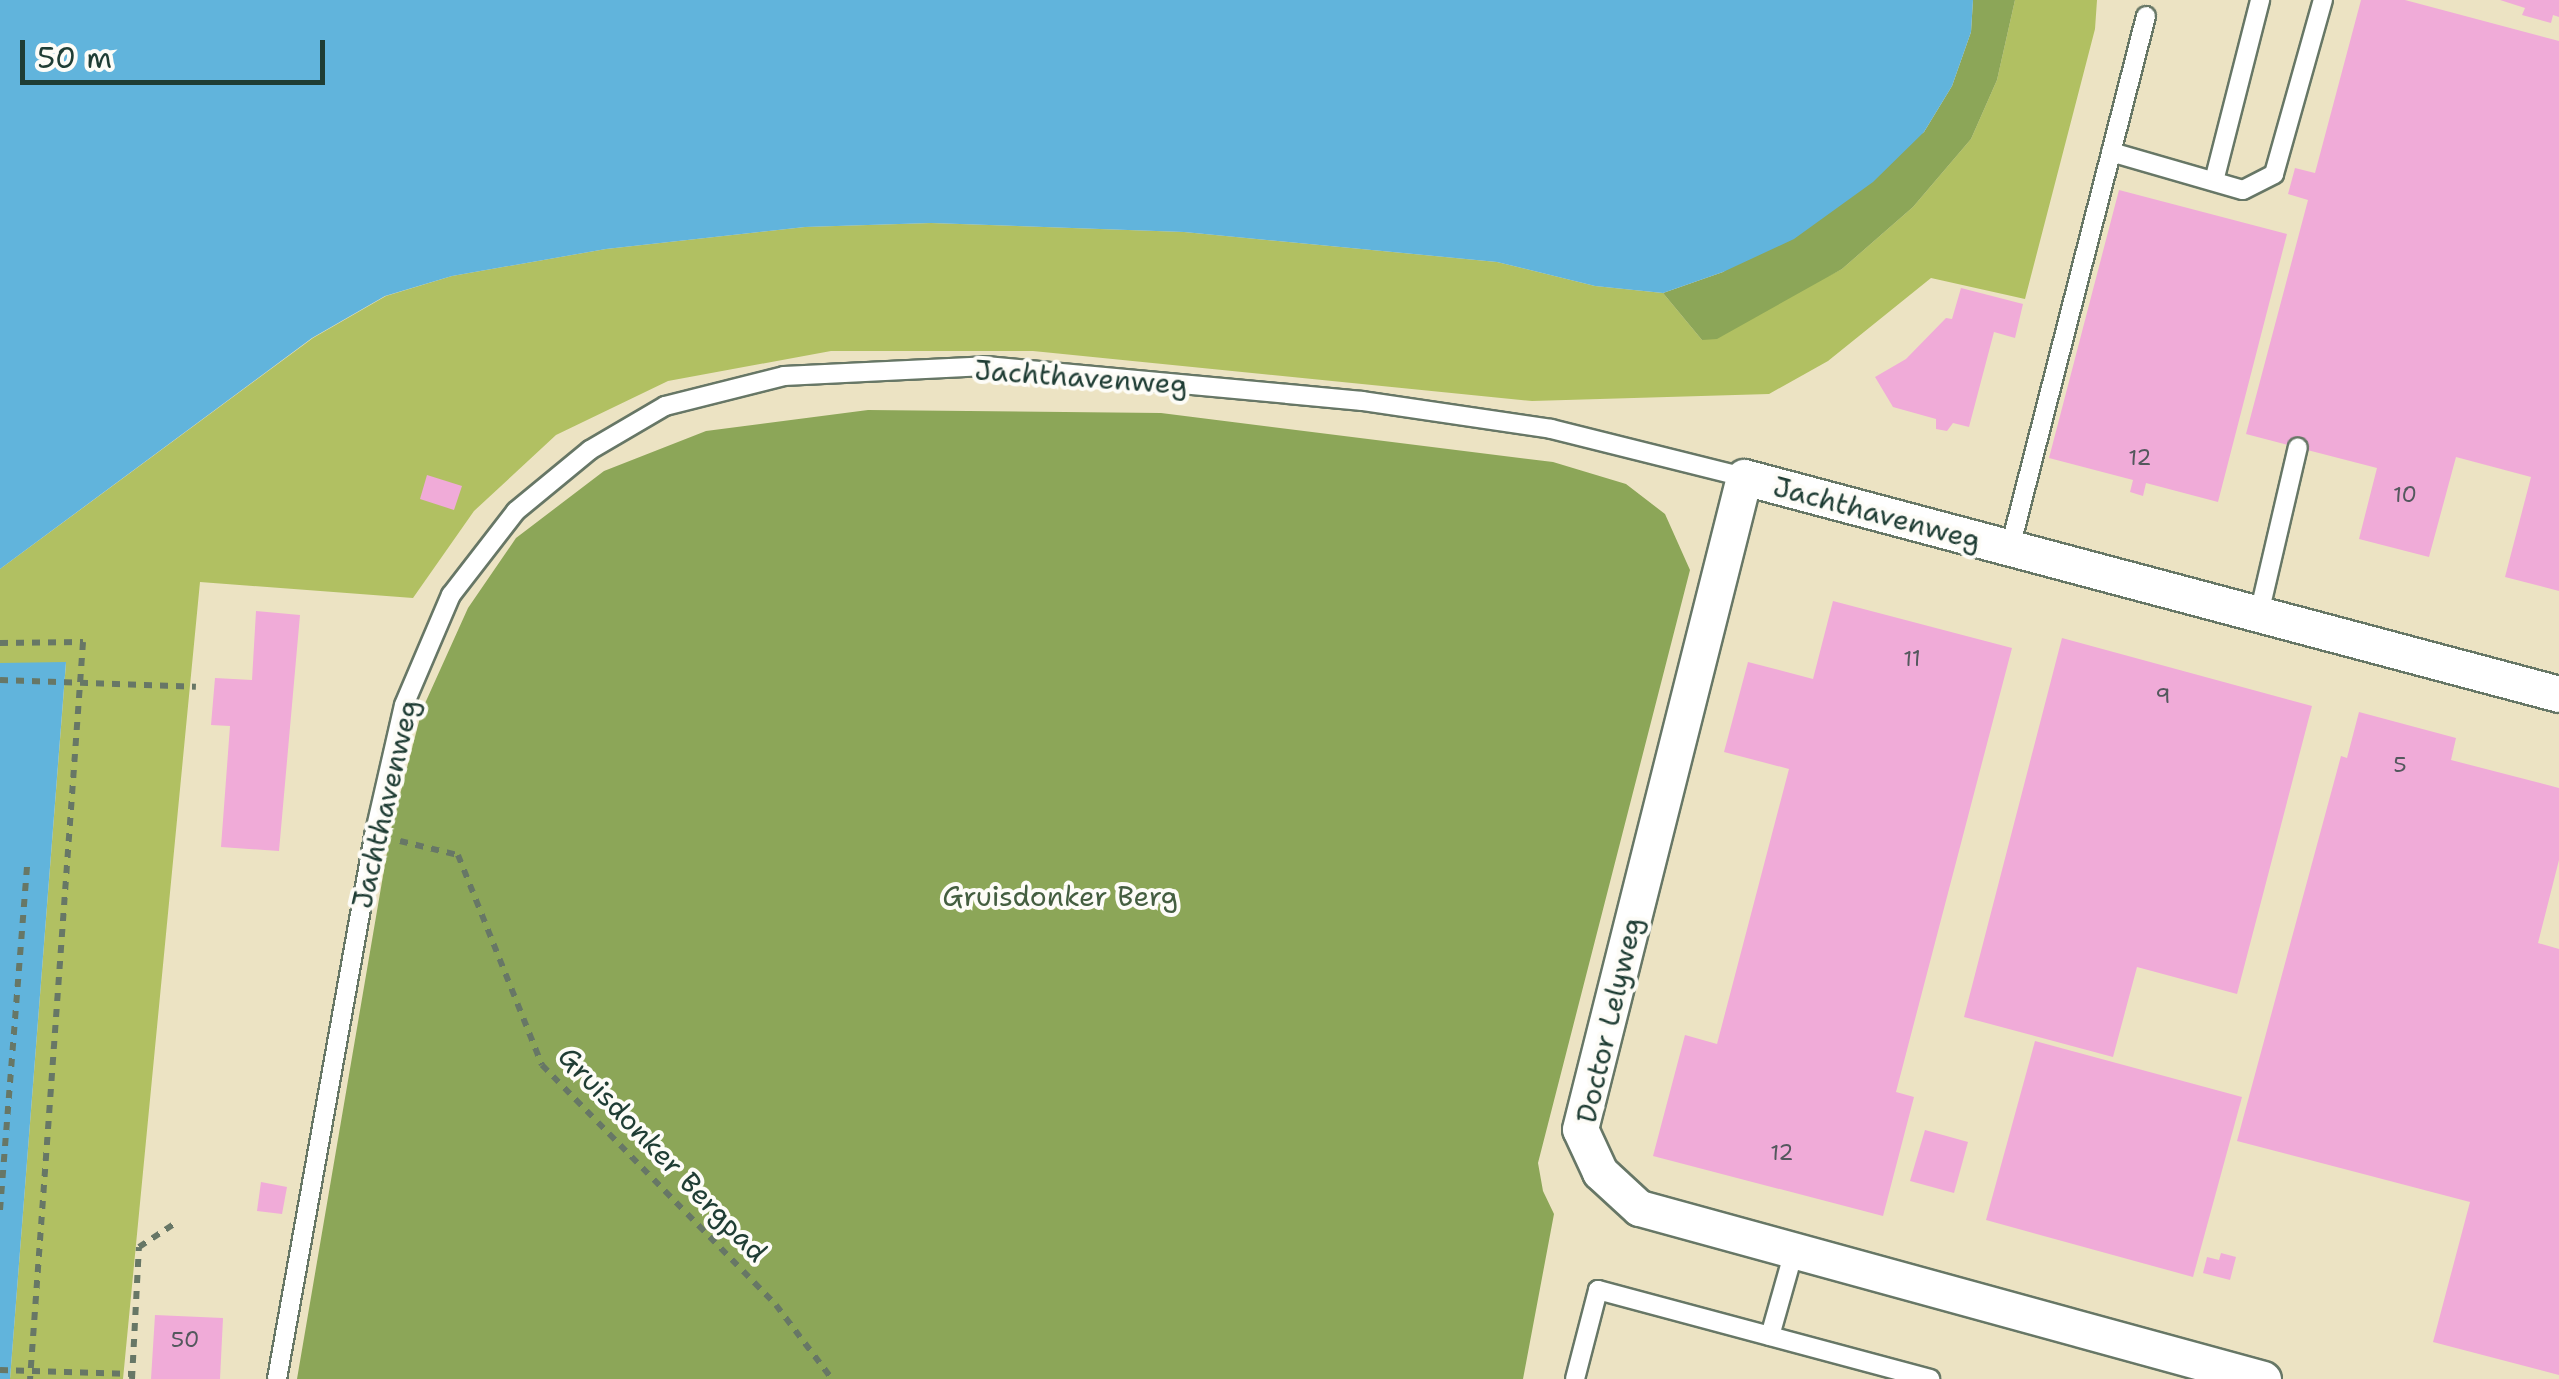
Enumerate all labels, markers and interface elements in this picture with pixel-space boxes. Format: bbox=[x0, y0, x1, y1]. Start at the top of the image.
scale bar bbox=[25, 20, 330, 82]
text: 50 m bbox=[37, 37, 112, 78]
street label: Jachthavenweg bbox=[973, 353, 1189, 401]
house number: 12 bbox=[2128, 445, 2152, 471]
street label: Jachthavenweg bbox=[1770, 469, 1984, 557]
house number: 10 bbox=[2393, 482, 2417, 508]
house number: 11 bbox=[1903, 646, 1921, 672]
house number: 9 bbox=[2155, 683, 2171, 709]
street label: Jachthavenweg bbox=[345, 696, 425, 912]
house number: 5 bbox=[2393, 752, 2407, 778]
park label: Gruisdonker Berg bbox=[942, 879, 1178, 913]
street label: Doctor Lelyweg bbox=[1569, 914, 1649, 1126]
street label: Gruisdonker Bergpad bbox=[551, 1039, 775, 1269]
house number: 12 bbox=[1770, 1140, 1794, 1166]
house number: 50 bbox=[171, 1327, 199, 1353]

